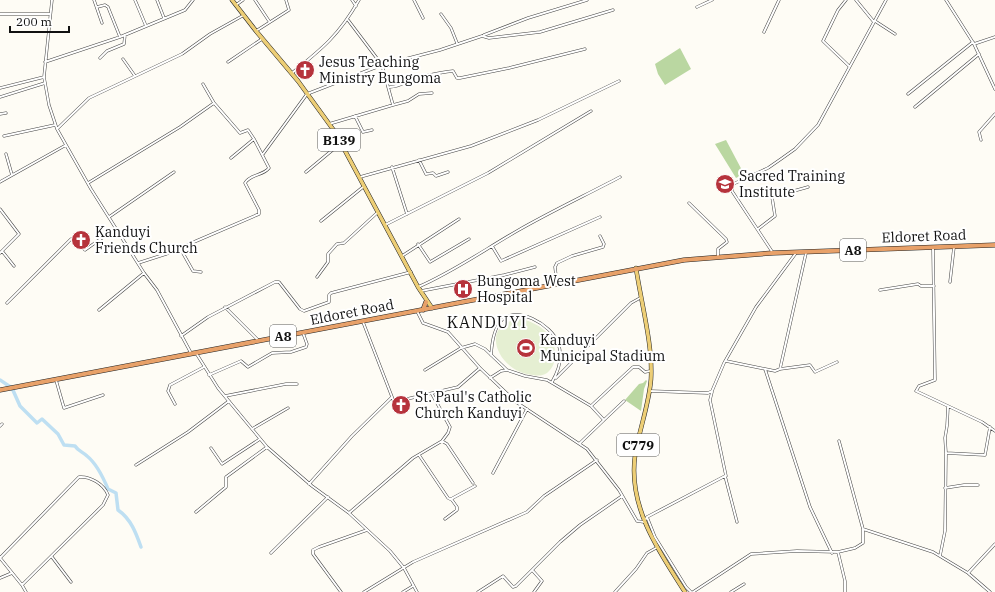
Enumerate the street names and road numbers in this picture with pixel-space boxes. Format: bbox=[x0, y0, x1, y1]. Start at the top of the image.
road number: B139 bbox=[318, 129, 360, 151]
street label: Eldoret Road bbox=[881, 226, 967, 246]
road number: A8 bbox=[840, 239, 866, 261]
street label: Eldoret Road bbox=[309, 295, 396, 329]
road number: A8 bbox=[270, 325, 296, 347]
road number: C779 bbox=[617, 434, 659, 456]

